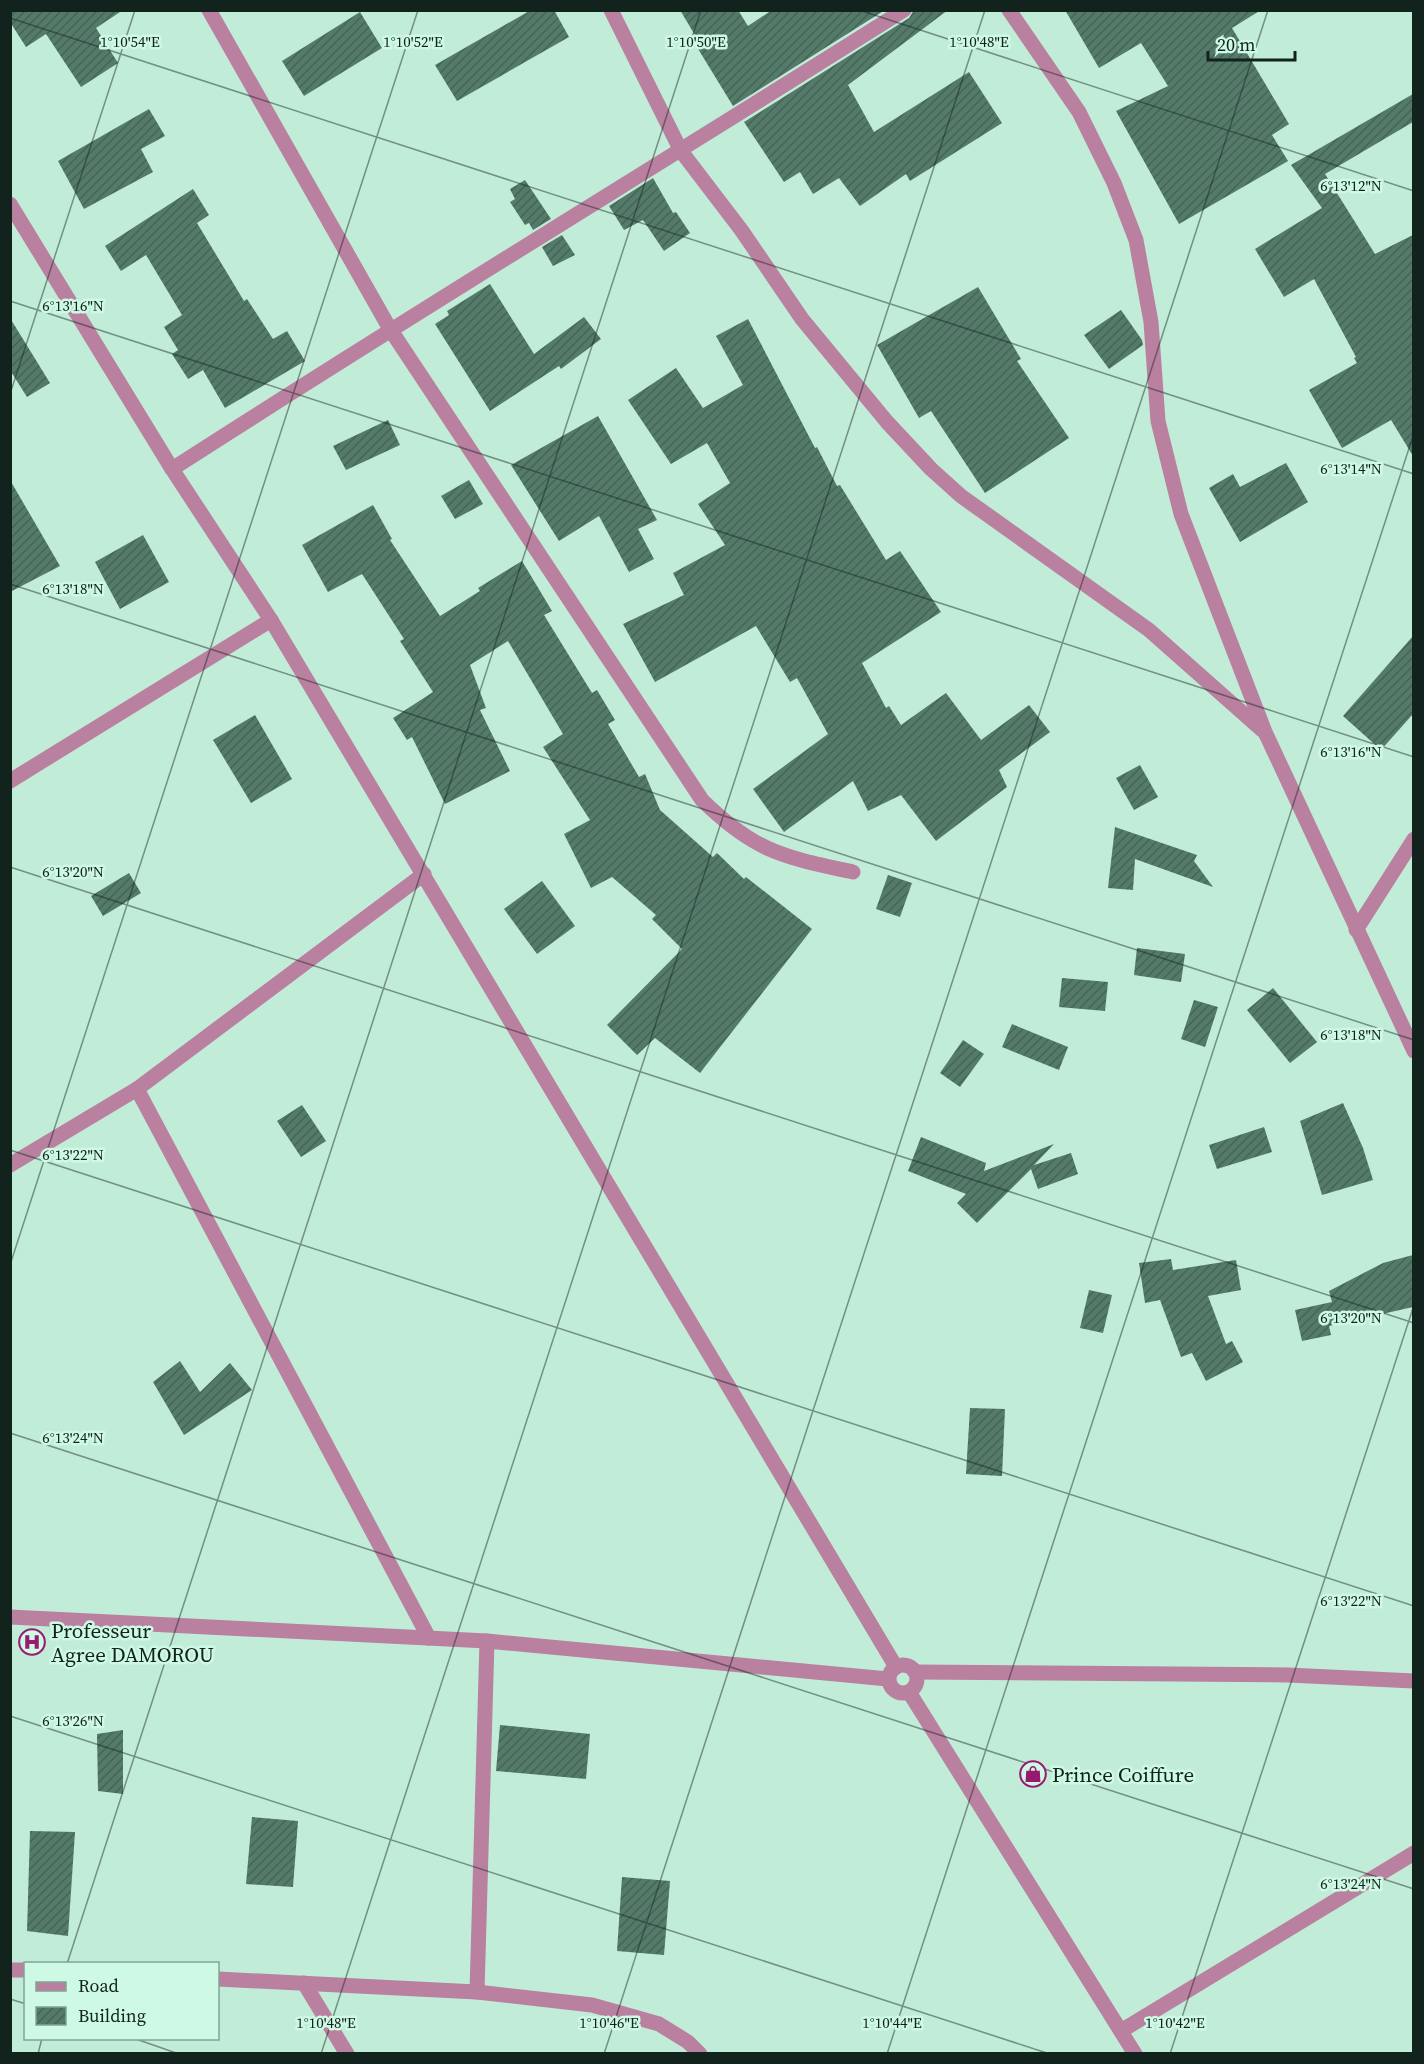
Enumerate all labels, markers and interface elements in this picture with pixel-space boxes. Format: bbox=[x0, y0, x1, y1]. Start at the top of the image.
scale bar bbox=[1208, 24, 1295, 62]
text: 1°10'54"E bbox=[100, 31, 160, 52]
text: 1°10'52"E bbox=[383, 31, 443, 52]
text: 1°10'50"E bbox=[666, 31, 726, 52]
text: 1°10'48"E bbox=[949, 31, 1009, 52]
text: 20 m bbox=[1217, 32, 1255, 57]
text: 6°13'12"N bbox=[1320, 175, 1382, 196]
text: 6°13'16"N bbox=[42, 295, 104, 316]
text: 6°13'14"N bbox=[1320, 458, 1382, 479]
text: 6°13'18"N bbox=[42, 578, 104, 599]
text: 6°13'16"N bbox=[1320, 741, 1382, 762]
text: 6°13'20"N bbox=[42, 861, 104, 882]
text: 6°13'18"N bbox=[1320, 1024, 1382, 1045]
text: 6°13'22"N bbox=[42, 1144, 104, 1165]
text: 6°13'20"N bbox=[1320, 1307, 1382, 1328]
text: 6°13'24"N bbox=[42, 1427, 104, 1448]
text: 6°13'22"N bbox=[1320, 1590, 1382, 1611]
place label: Professeur Agree DAMOROU bbox=[51, 1616, 214, 1669]
hospital icon: Professeur Agree DAMOROU bbox=[17, 1627, 47, 1657]
text: 6°13'26"N bbox=[42, 1710, 104, 1731]
shop icon: Prince Coiffure bbox=[1018, 1759, 1048, 1789]
place label: Prince Coiffure bbox=[1052, 1760, 1194, 1789]
text: 6°13'24"N bbox=[1320, 1873, 1382, 1894]
legend bbox=[24, 1962, 219, 2040]
text: Road bbox=[78, 1973, 119, 1998]
text: Building bbox=[78, 2003, 146, 2028]
text: 1°10'48"E bbox=[296, 2012, 356, 2033]
text: 1°10'46"E bbox=[579, 2012, 639, 2033]
text: 1°10'44"E bbox=[862, 2012, 922, 2033]
text: 1°10'42"E bbox=[1145, 2012, 1205, 2033]

